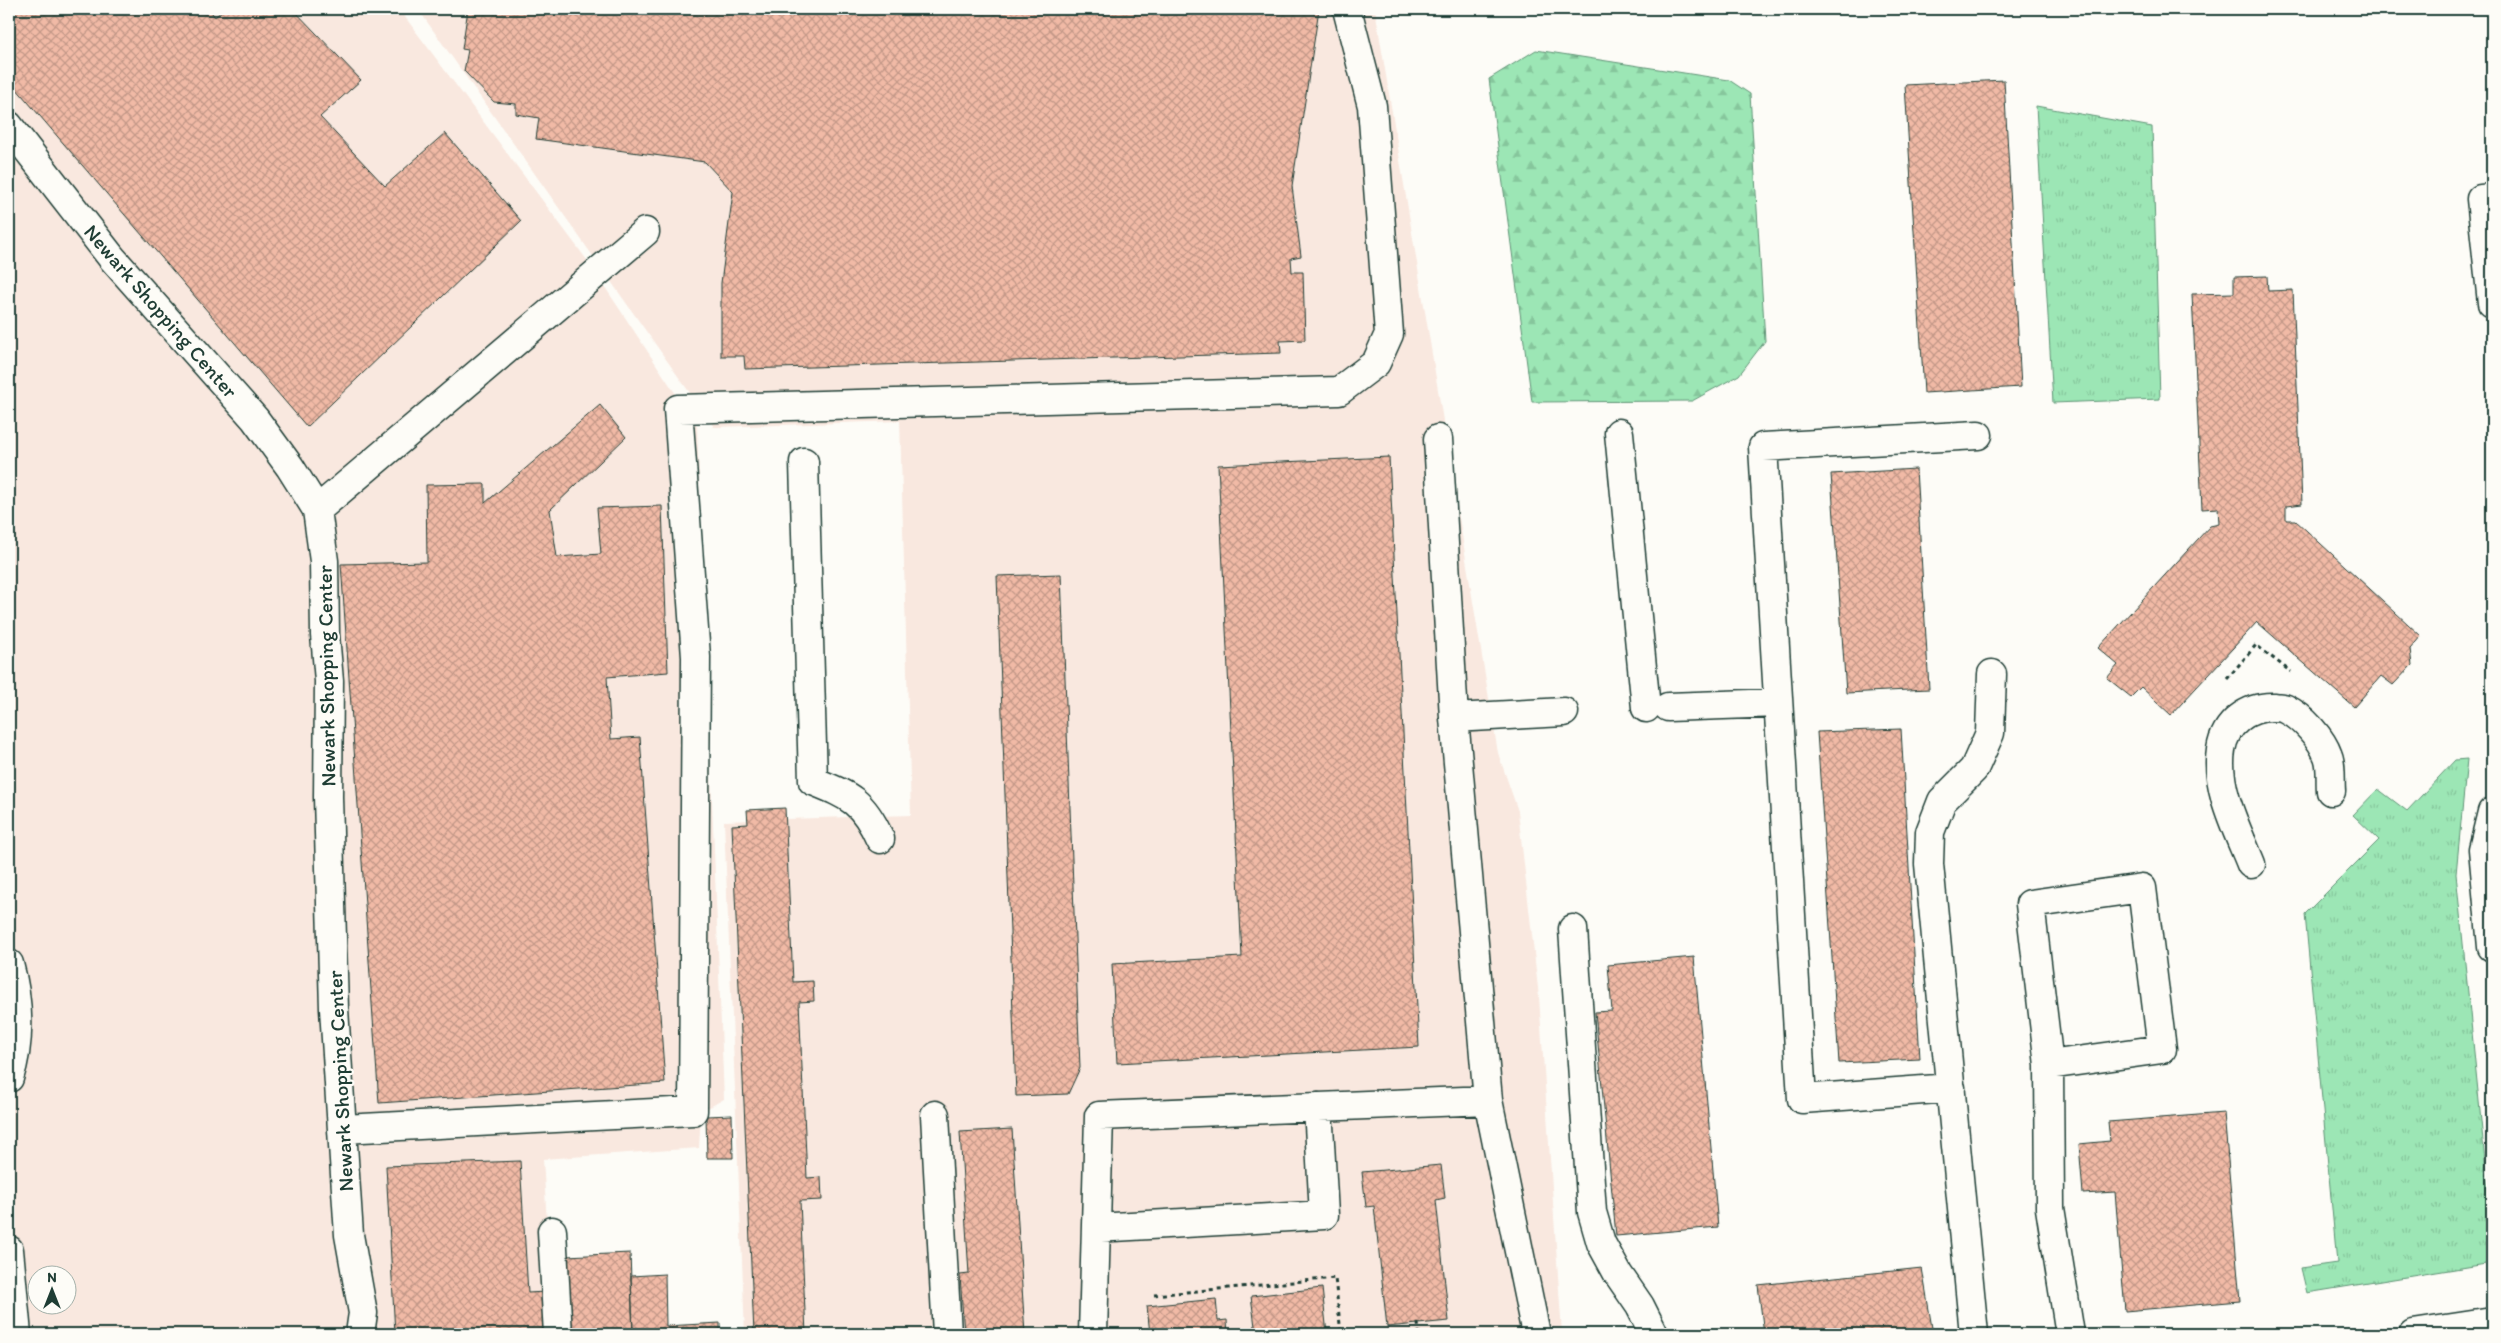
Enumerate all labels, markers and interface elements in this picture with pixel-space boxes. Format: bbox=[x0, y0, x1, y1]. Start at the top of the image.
street label: Newark Shopping Center bbox=[79, 219, 243, 403]
street label: Newark Shopping Center bbox=[312, 565, 340, 787]
street label: Newark Shopping Center bbox=[322, 970, 358, 1192]
north arrow bbox=[28, 1266, 78, 1316]
text: N bbox=[47, 1269, 57, 1286]

